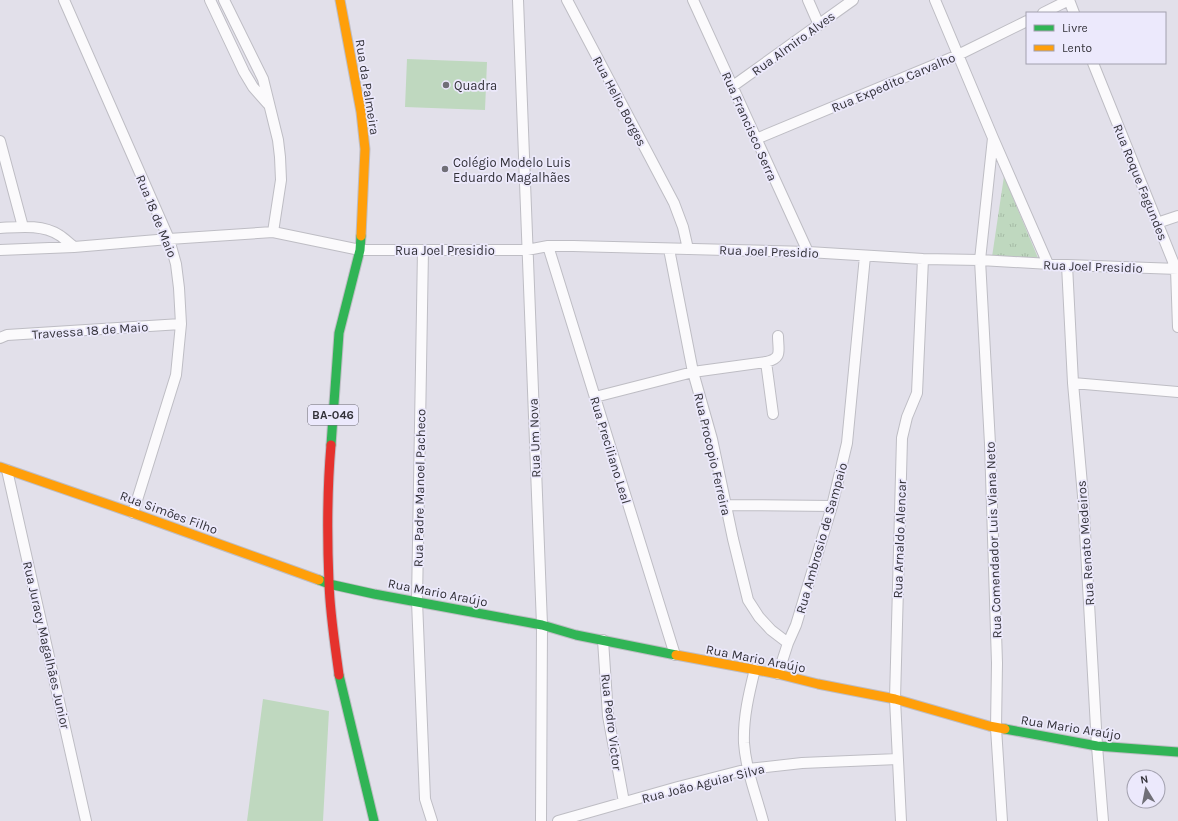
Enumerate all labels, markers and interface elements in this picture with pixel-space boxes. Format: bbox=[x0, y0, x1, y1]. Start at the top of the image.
street label: Rua Almiro Alves bbox=[749, 8, 838, 79]
legend bbox=[1026, 12, 1166, 64]
text: Livre bbox=[1062, 21, 1088, 35]
street label: Rua da Palmeira bbox=[353, 38, 382, 136]
text: Lento bbox=[1062, 41, 1092, 55]
street label: Rua Expedito Carvalho bbox=[829, 50, 957, 115]
street label: Rua Helio Borges bbox=[590, 54, 650, 149]
street label: Rua Francisco Serra bbox=[719, 69, 780, 183]
place label: Quadra bbox=[454, 78, 497, 93]
marker: Quadra bbox=[441, 80, 451, 90]
street label: Rua Roque Fagundes bbox=[1109, 122, 1171, 243]
place label: Colégio Modelo Luis Eduardo Magalhães bbox=[453, 155, 571, 185]
marker: Colégio Modelo Luis Eduardo Magalhães bbox=[440, 164, 450, 174]
street label: Rua 18 de Maio bbox=[133, 173, 180, 260]
street label: Rua Joel Presidio bbox=[719, 242, 819, 261]
street label: Rua Joel Presidio bbox=[395, 243, 495, 258]
street label: Rua Joel Presidio bbox=[1043, 257, 1143, 276]
street label: Travessa 18 de Maio bbox=[31, 319, 149, 342]
street label: Rua Procopio Ferreira bbox=[691, 391, 734, 517]
street label: Rua Preciliano Leal bbox=[587, 395, 634, 506]
street label: Rua Um Nova bbox=[526, 398, 543, 478]
road number: BA-046 bbox=[308, 405, 358, 425]
street label: Rua Padre Manoel Pacheco bbox=[411, 409, 428, 567]
street label: Rua Comendador Luis Viana Neto bbox=[983, 441, 1004, 639]
street label: Rua Ambrosio de Sampaio bbox=[793, 461, 850, 615]
street label: Rua Arnaldo Alencar bbox=[890, 479, 909, 599]
street label: Rua Renato Medeiros bbox=[1074, 480, 1097, 606]
street label: Rua Simões Filho bbox=[118, 488, 220, 537]
street label: Rua Juracy Magalhães Junior bbox=[20, 560, 73, 731]
street label: Rua Mario Araújo bbox=[387, 575, 489, 610]
street label: Rua Mario Araújo bbox=[705, 641, 807, 676]
street label: Rua Pedro Victor bbox=[598, 673, 625, 771]
street label: Rua Mario Araújo bbox=[1020, 712, 1122, 743]
street label: Rua João Aguiar Silva bbox=[640, 761, 766, 806]
north arrow bbox=[1126, 769, 1166, 809]
text: N bbox=[1139, 773, 1149, 787]

